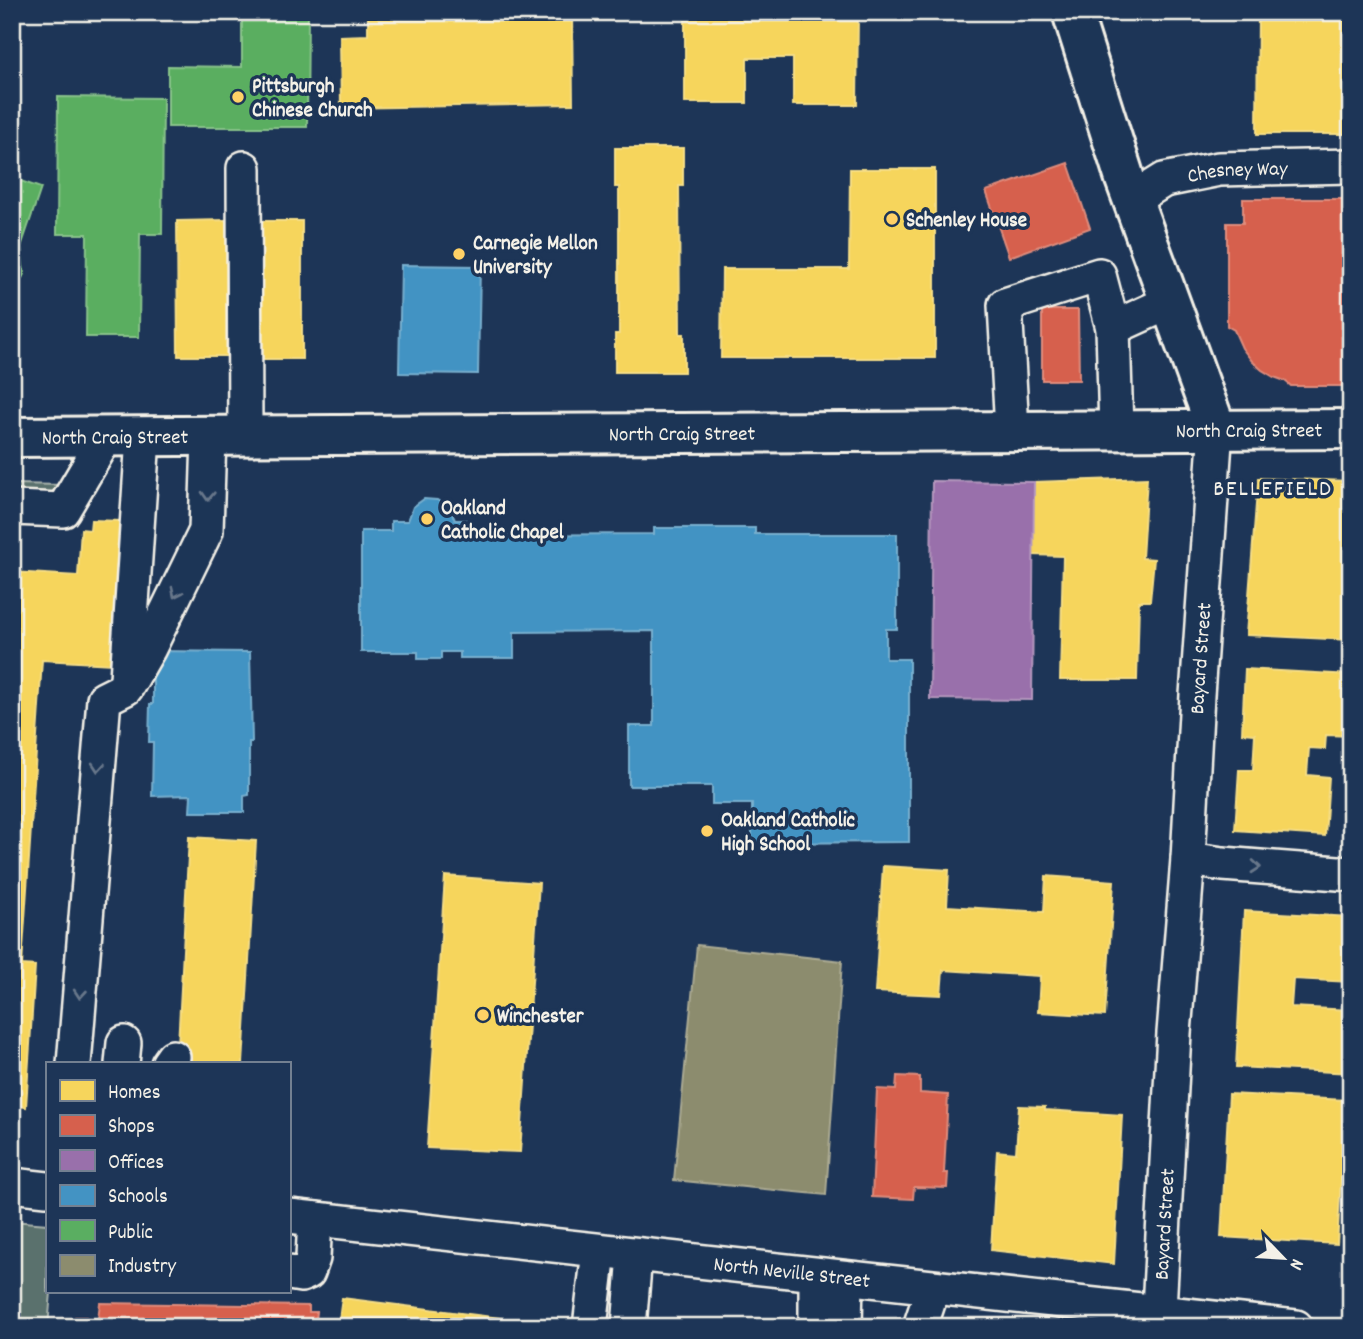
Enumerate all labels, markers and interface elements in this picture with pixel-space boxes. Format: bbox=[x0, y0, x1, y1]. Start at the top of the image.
place label: Pittsburgh Chinese Church bbox=[252, 73, 373, 127]
marker: Pittsburgh Chinese Church bbox=[230, 89, 246, 105]
street label: Chesney Way bbox=[1185, 155, 1288, 193]
place label: Schenley House bbox=[906, 207, 1027, 237]
marker: Schenley House bbox=[884, 211, 900, 227]
place label: Carnegie Mellon University bbox=[473, 230, 598, 284]
marker: Carnegie Mellon University bbox=[451, 246, 467, 262]
street label: North Craig Street bbox=[1176, 417, 1323, 448]
street label: North Craig Street bbox=[609, 421, 756, 451]
street label: North Craig Street bbox=[42, 424, 189, 455]
district label: BELLEFIELD bbox=[1213, 474, 1333, 507]
one-way arrow bbox=[200, 491, 215, 502]
place label: Oakland Catholic Chapel bbox=[441, 495, 565, 549]
marker: Oakland Catholic Chapel bbox=[419, 511, 435, 527]
one-way arrow bbox=[171, 586, 185, 598]
street label: Bayard Street bbox=[1184, 602, 1222, 715]
one-way arrow bbox=[91, 762, 106, 773]
place label: Oakland Catholic High School bbox=[721, 807, 855, 861]
marker: Oakland Catholic High School bbox=[699, 823, 715, 839]
one-way arrow bbox=[1251, 859, 1262, 874]
one-way arrow bbox=[73, 989, 88, 1000]
place label: Winchester bbox=[497, 1003, 585, 1033]
marker: Winchester bbox=[475, 1007, 491, 1023]
legend bbox=[46, 1062, 290, 1294]
text: Homes bbox=[108, 1079, 161, 1109]
text: Shops bbox=[108, 1113, 155, 1143]
text: Offices bbox=[108, 1149, 164, 1179]
street label: Bayard Street bbox=[1149, 1167, 1185, 1281]
text: Schools bbox=[108, 1183, 168, 1213]
text: Public bbox=[108, 1219, 153, 1249]
north arrow bbox=[1248, 1224, 1318, 1294]
street label: North Neville Street bbox=[712, 1251, 872, 1298]
text: Industry bbox=[108, 1253, 176, 1283]
text: N bbox=[1281, 1254, 1309, 1274]

